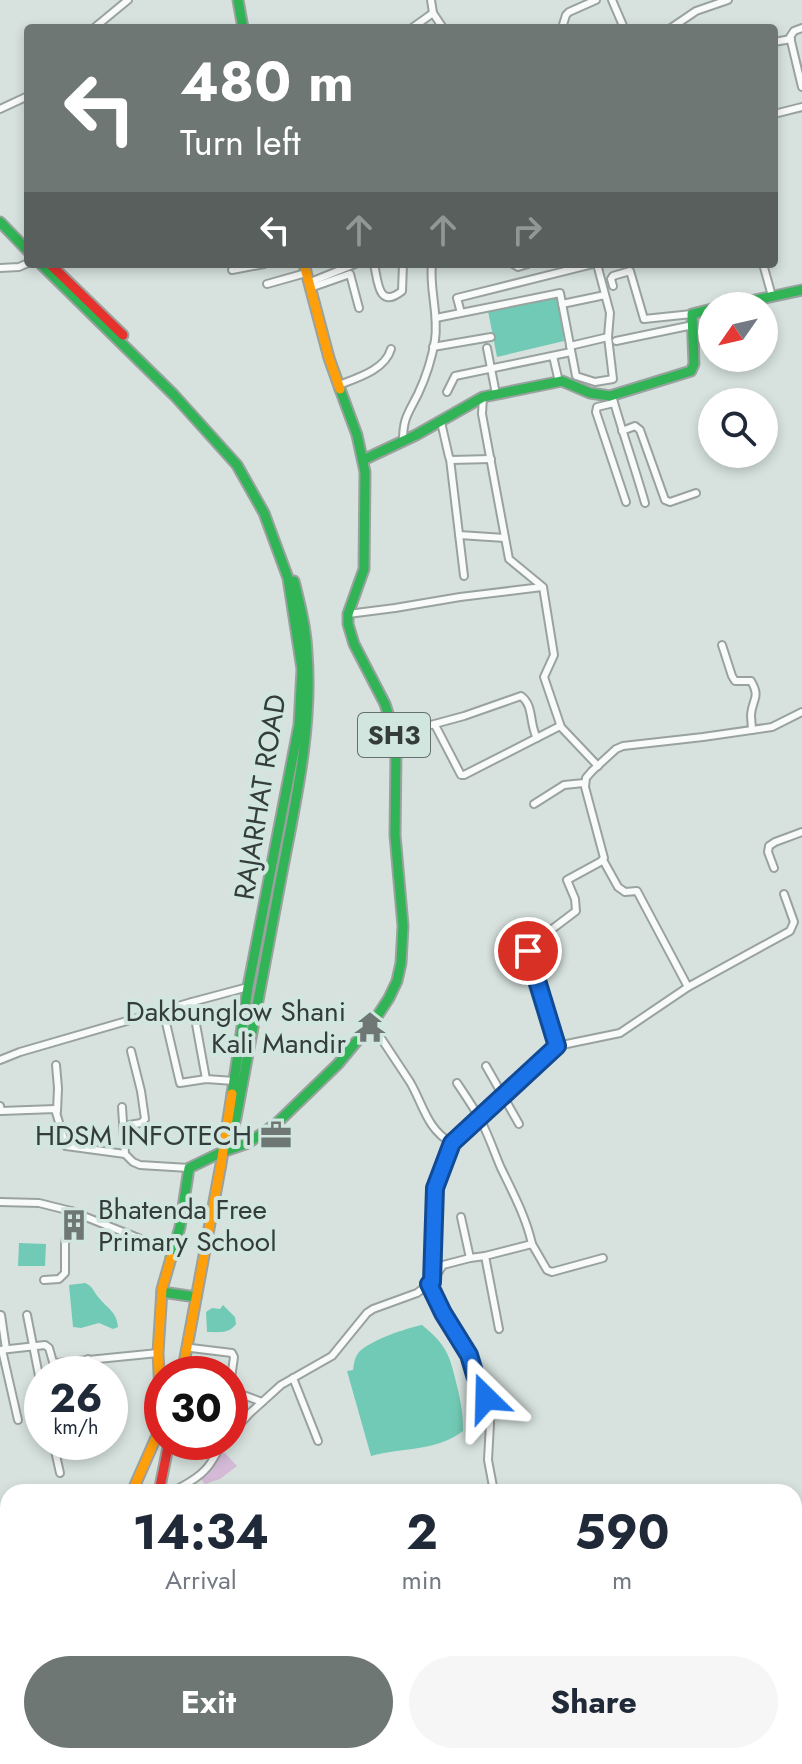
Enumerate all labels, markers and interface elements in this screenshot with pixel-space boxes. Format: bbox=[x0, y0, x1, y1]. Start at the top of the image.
text: 480 m bbox=[180, 41, 354, 122]
icon: left bbox=[48, 56, 152, 160]
text: Turn left bbox=[180, 116, 301, 168]
icon: left bbox=[253, 208, 297, 252]
icon: ahead bbox=[337, 208, 381, 252]
icon: ahead bbox=[421, 208, 465, 252]
icon: right bbox=[505, 208, 549, 252]
north arrow bbox=[698, 292, 778, 372]
map controls bbox=[698, 292, 778, 468]
button: search bbox=[698, 388, 778, 468]
street label: RAJARHAT ROAD bbox=[224, 691, 296, 903]
road number: SH3 bbox=[358, 713, 430, 757]
pin bbox=[494, 917, 562, 985]
icon: arrive bbox=[506, 929, 550, 973]
place label: Dakbunglow Shani Kali Mandir bbox=[126, 991, 346, 1064]
temple icon: Dakbunglow Shani Kali Mandir bbox=[353, 1010, 387, 1044]
place label: HDSM INFOTECH bbox=[35, 1115, 252, 1156]
office icon: HDSM INFOTECH bbox=[259, 1118, 293, 1152]
place label: Bhatenda Free Primary School bbox=[98, 1189, 277, 1262]
building icon: Bhatenda Free Primary School bbox=[57, 1208, 91, 1242]
speed limit sign: 30 bbox=[144, 1356, 248, 1460]
position arrow bbox=[444, 1356, 528, 1440]
text: 26 bbox=[50, 1369, 103, 1427]
text: km/h bbox=[53, 1413, 99, 1442]
text: 14:34 bbox=[132, 1498, 269, 1567]
text: 2 bbox=[406, 1498, 438, 1567]
text: 590 bbox=[575, 1498, 670, 1567]
text: Arrival bbox=[165, 1561, 237, 1599]
text: min bbox=[402, 1561, 442, 1599]
text: m bbox=[612, 1561, 632, 1599]
button: Exit bbox=[24, 1656, 393, 1748]
button: Share bbox=[409, 1656, 778, 1748]

